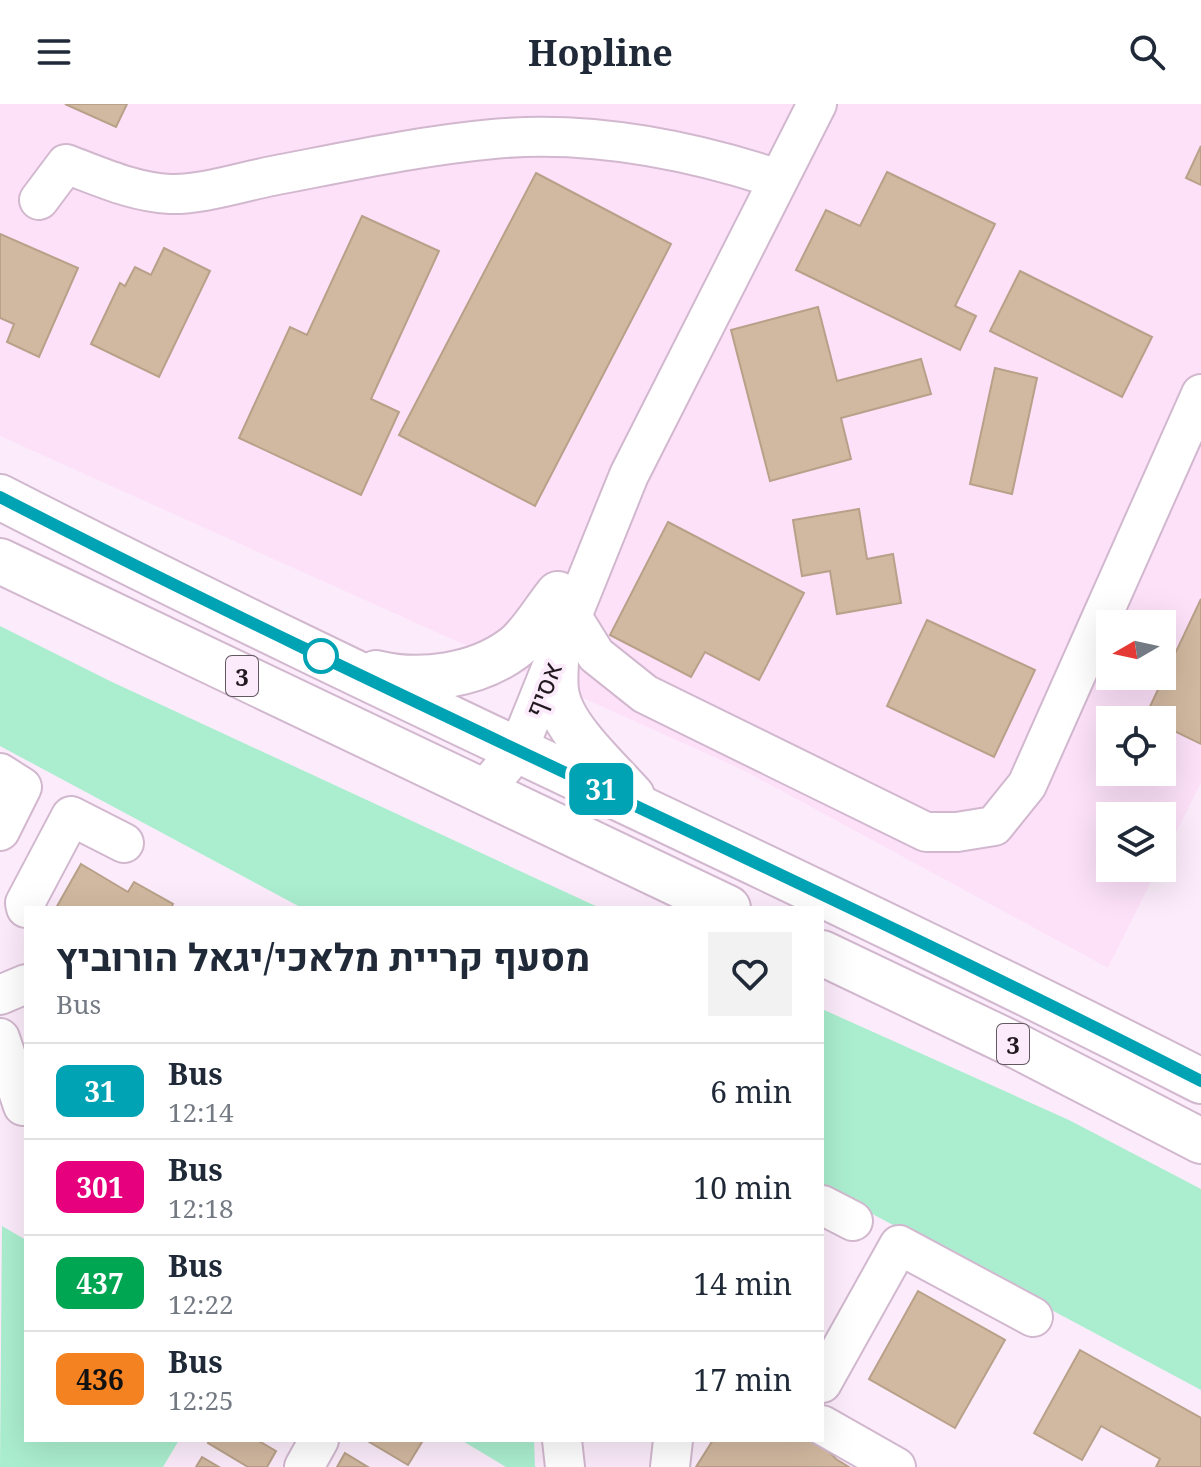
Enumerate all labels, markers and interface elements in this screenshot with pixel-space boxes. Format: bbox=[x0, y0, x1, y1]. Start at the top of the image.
text: Hopline bbox=[528, 28, 673, 77]
icon: menu bbox=[32, 30, 76, 74]
icon: search bbox=[1125, 30, 1169, 74]
north arrow bbox=[1096, 610, 1176, 690]
map controls bbox=[1096, 610, 1176, 882]
unlabelled marker bbox=[304, 639, 338, 673]
road number: 3 bbox=[226, 656, 258, 696]
street label: אסיף bbox=[516, 656, 570, 722]
button: locate bbox=[1096, 706, 1176, 786]
line badge: 31 bbox=[565, 763, 637, 815]
text: 31 bbox=[585, 770, 617, 808]
button: layers bbox=[1096, 802, 1176, 882]
text: מסעף קריית מלאכי/יגאל הורוביץ bbox=[56, 930, 590, 982]
button: heart bbox=[708, 932, 792, 1016]
text: Bus bbox=[56, 986, 101, 1022]
road number: 3 bbox=[997, 1024, 1029, 1064]
text: Bus bbox=[168, 1053, 223, 1094]
text: 6 min bbox=[710, 1071, 792, 1112]
text: 31 bbox=[84, 1072, 116, 1110]
text: 12:14 bbox=[168, 1094, 234, 1130]
text: Bus bbox=[168, 1149, 223, 1190]
text: 10 min bbox=[693, 1167, 792, 1208]
text: 301 bbox=[76, 1168, 124, 1206]
text: 12:18 bbox=[168, 1190, 234, 1226]
text: Bus bbox=[168, 1245, 223, 1286]
text: 14 min bbox=[693, 1263, 792, 1304]
text: 437 bbox=[76, 1264, 124, 1302]
text: 12:22 bbox=[168, 1286, 234, 1322]
text: Bus bbox=[168, 1341, 223, 1382]
text: 17 min bbox=[693, 1359, 792, 1400]
text: 436 bbox=[76, 1360, 124, 1398]
text: 12:25 bbox=[168, 1382, 234, 1418]

